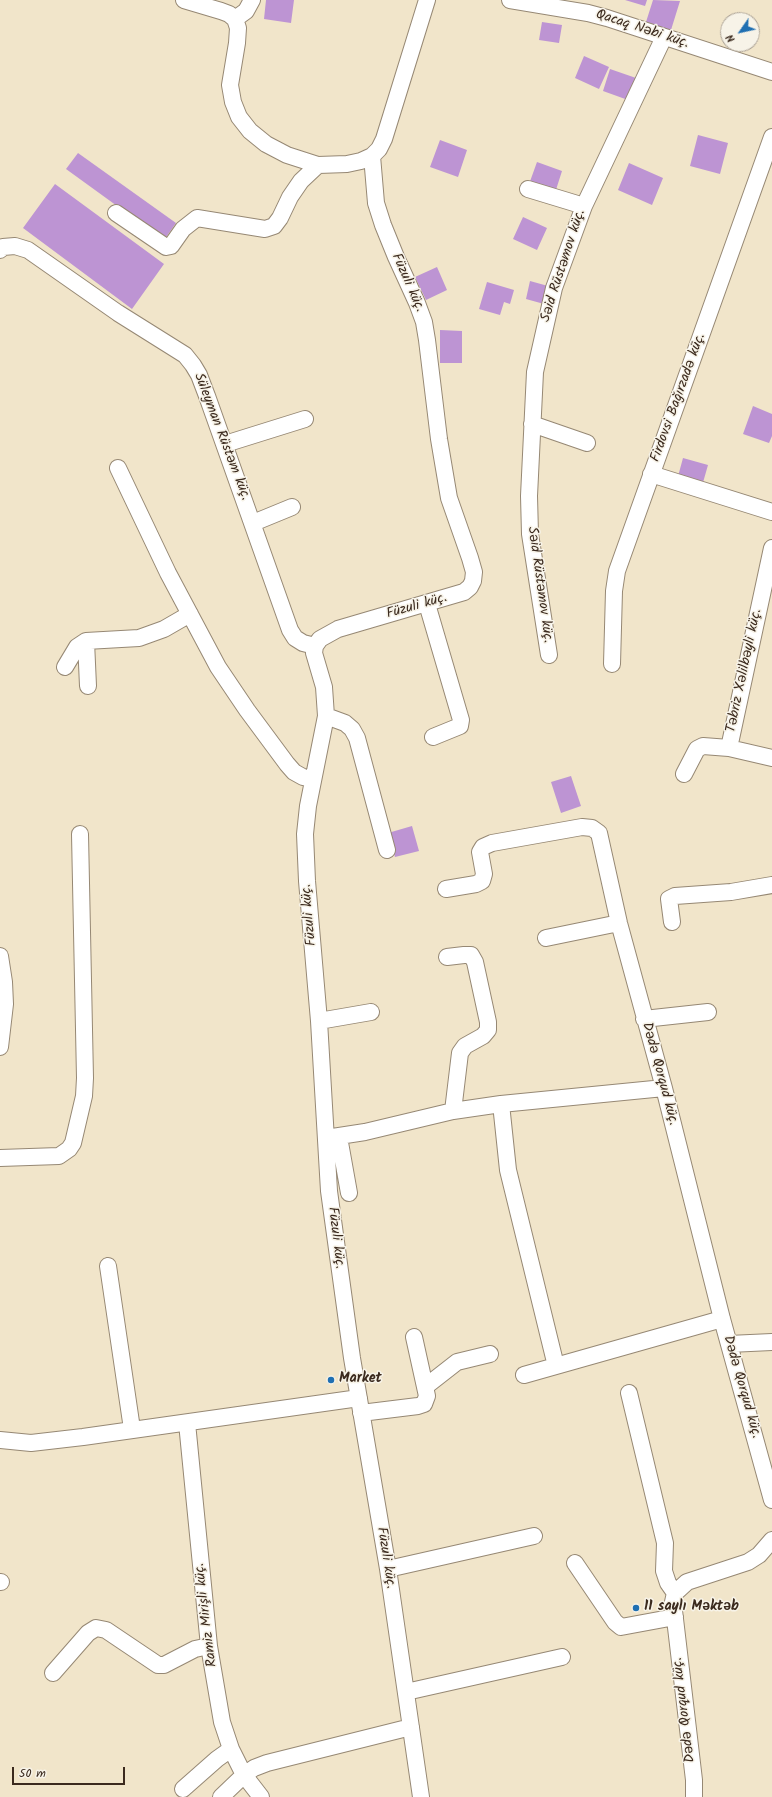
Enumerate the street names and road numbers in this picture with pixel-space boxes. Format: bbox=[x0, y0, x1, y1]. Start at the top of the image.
street label: Qacaq Nəbi küç. bbox=[593, 7, 691, 53]
street label: Səid Rüstəmov küç. bbox=[538, 208, 590, 324]
street label: Füzuli küç. bbox=[387, 251, 427, 315]
street label: Firdovsi Bağırzadə küç. bbox=[648, 331, 710, 465]
street label: Süleyman Rüstəm küç. bbox=[189, 371, 253, 503]
street label: Səid Rüstəmov küç. bbox=[523, 526, 555, 644]
street label: Füzuli küç. bbox=[385, 590, 449, 624]
street label: Təbriz Xəlilbəyli küç. bbox=[724, 608, 766, 734]
street label: Füzuli küç. bbox=[299, 883, 321, 947]
street label: Dədə Qorqud küç. bbox=[637, 1021, 681, 1127]
street label: Füzuli küç. bbox=[323, 1206, 347, 1270]
street label: Dədə Qorqud küç. bbox=[718, 1334, 764, 1440]
street label: Füzuli küç. bbox=[372, 1526, 398, 1590]
street label: Ramiz Mirişli küç. bbox=[192, 1562, 222, 1668]
street label: Dədə Qorqud küç. bbox=[670, 1656, 700, 1764]

